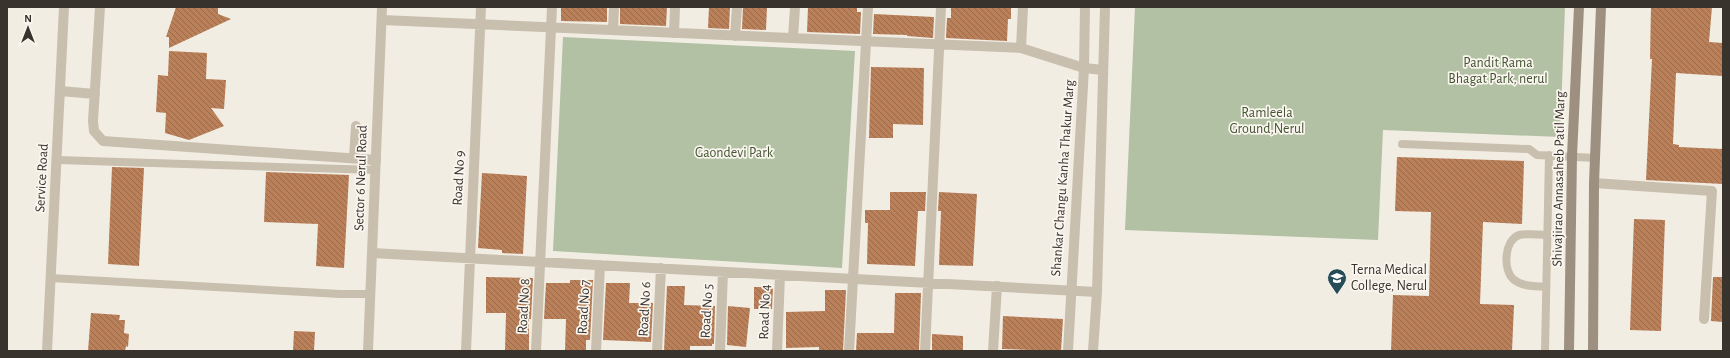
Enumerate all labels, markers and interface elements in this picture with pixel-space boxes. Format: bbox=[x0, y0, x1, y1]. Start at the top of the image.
north arrow bbox=[8, 8, 48, 48]
text: N bbox=[24, 13, 32, 24]
park label: Pandit Rama Bhagat Park, nerul bbox=[1448, 56, 1548, 86]
street label: Shankar Changu Kanha Thakur Marg bbox=[1049, 79, 1077, 277]
street label: Shivajirao Annasaheb Patil Marg bbox=[1550, 91, 1568, 267]
park label: Ramleela Ground,Nerul bbox=[1229, 106, 1305, 136]
street label: Sector 6 Nerul Road bbox=[352, 125, 370, 231]
street label: Service Road bbox=[33, 143, 51, 213]
park label: Gaondevi Park bbox=[695, 146, 774, 160]
street label: Road No 9 bbox=[451, 150, 467, 206]
place label: Terna Medical College, Nerul bbox=[1351, 263, 1427, 293]
school or university icon: Terna Medical College, Nerul bbox=[1326, 267, 1348, 295]
street label: Road No 8 bbox=[516, 278, 532, 334]
street label: Road No 7 bbox=[576, 279, 592, 335]
street label: Road No 6 bbox=[637, 281, 653, 337]
street label: Road No 5 bbox=[699, 283, 715, 339]
street label: Road No 4 bbox=[757, 284, 773, 340]

